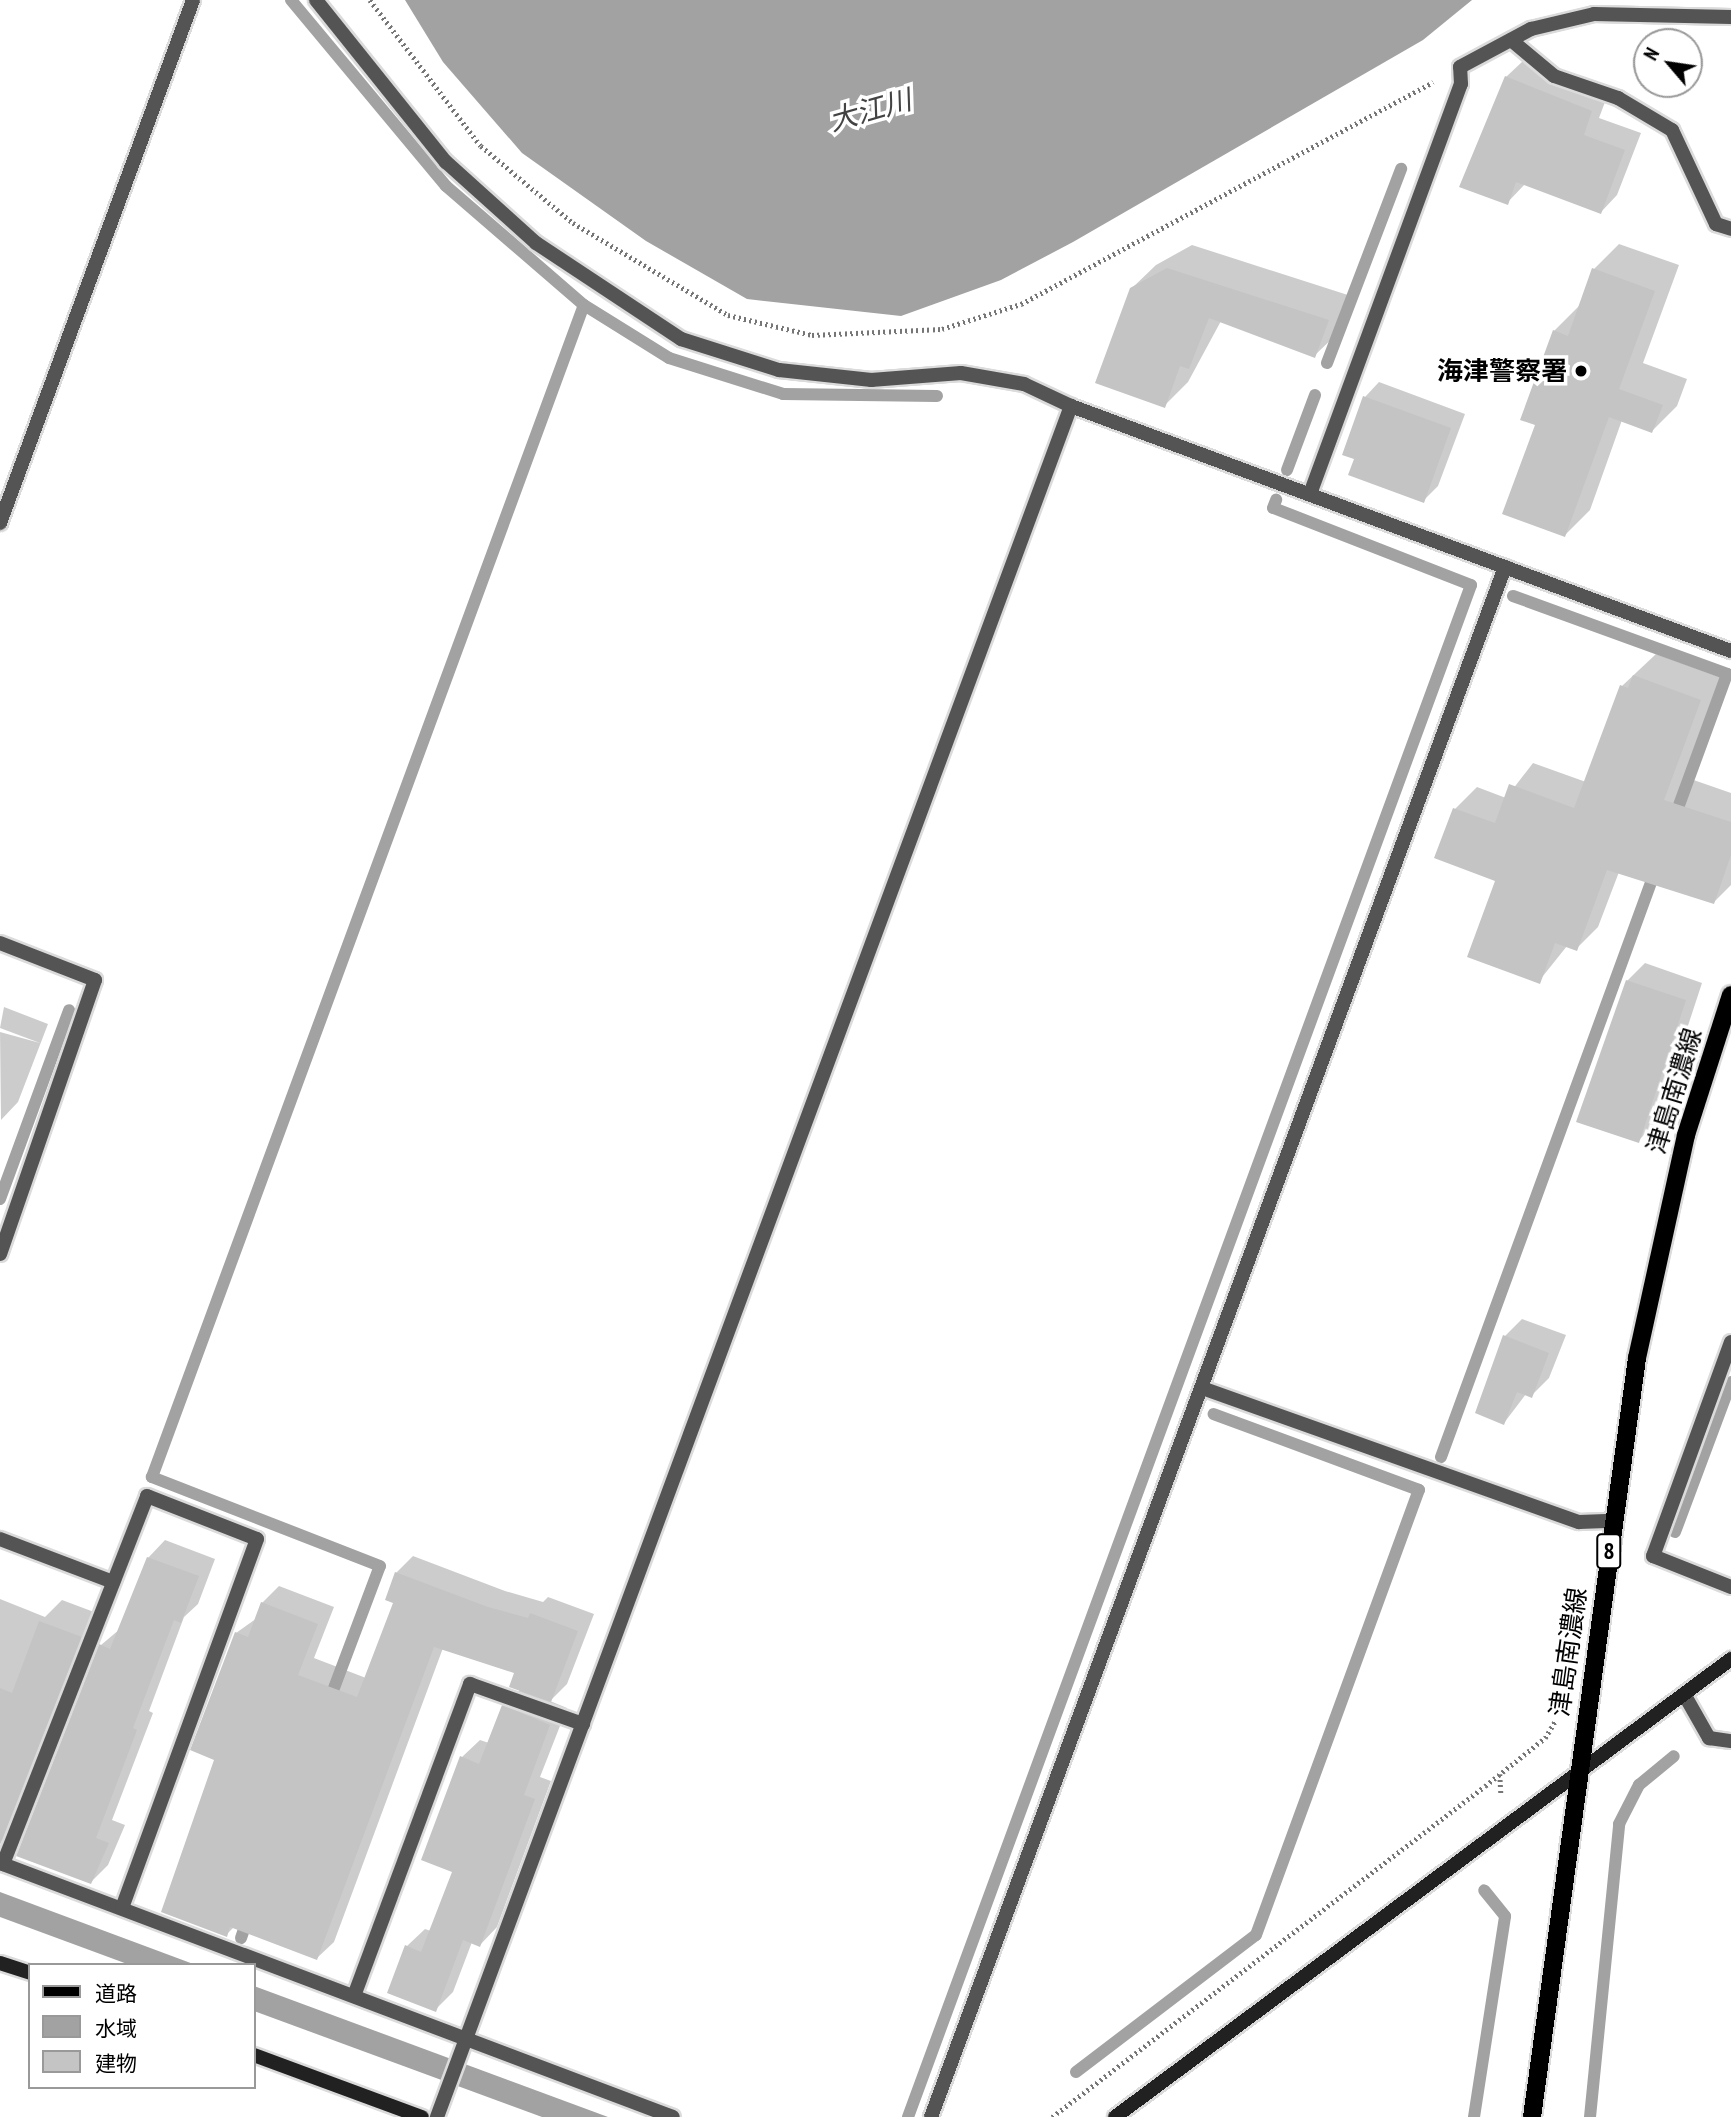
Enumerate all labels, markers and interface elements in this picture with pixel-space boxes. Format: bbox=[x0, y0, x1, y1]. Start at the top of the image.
north arrow bbox=[1633, 28, 1703, 98]
text: N bbox=[1638, 43, 1664, 64]
water label: 大江川 bbox=[825, 82, 915, 138]
place label: 海津警察署 bbox=[1437, 355, 1567, 387]
marker: 海津警察署 bbox=[1573, 363, 1589, 379]
street label: 津島南濃線 bbox=[1640, 1024, 1708, 1158]
road number: 8 bbox=[1595, 1531, 1623, 1572]
street label: 津島南濃線 bbox=[1544, 1585, 1592, 1719]
legend bbox=[28, 1963, 256, 2089]
text: 道路 bbox=[95, 1980, 137, 2007]
text: 水域 bbox=[95, 2015, 137, 2042]
text: 建物 bbox=[95, 2050, 137, 2077]

